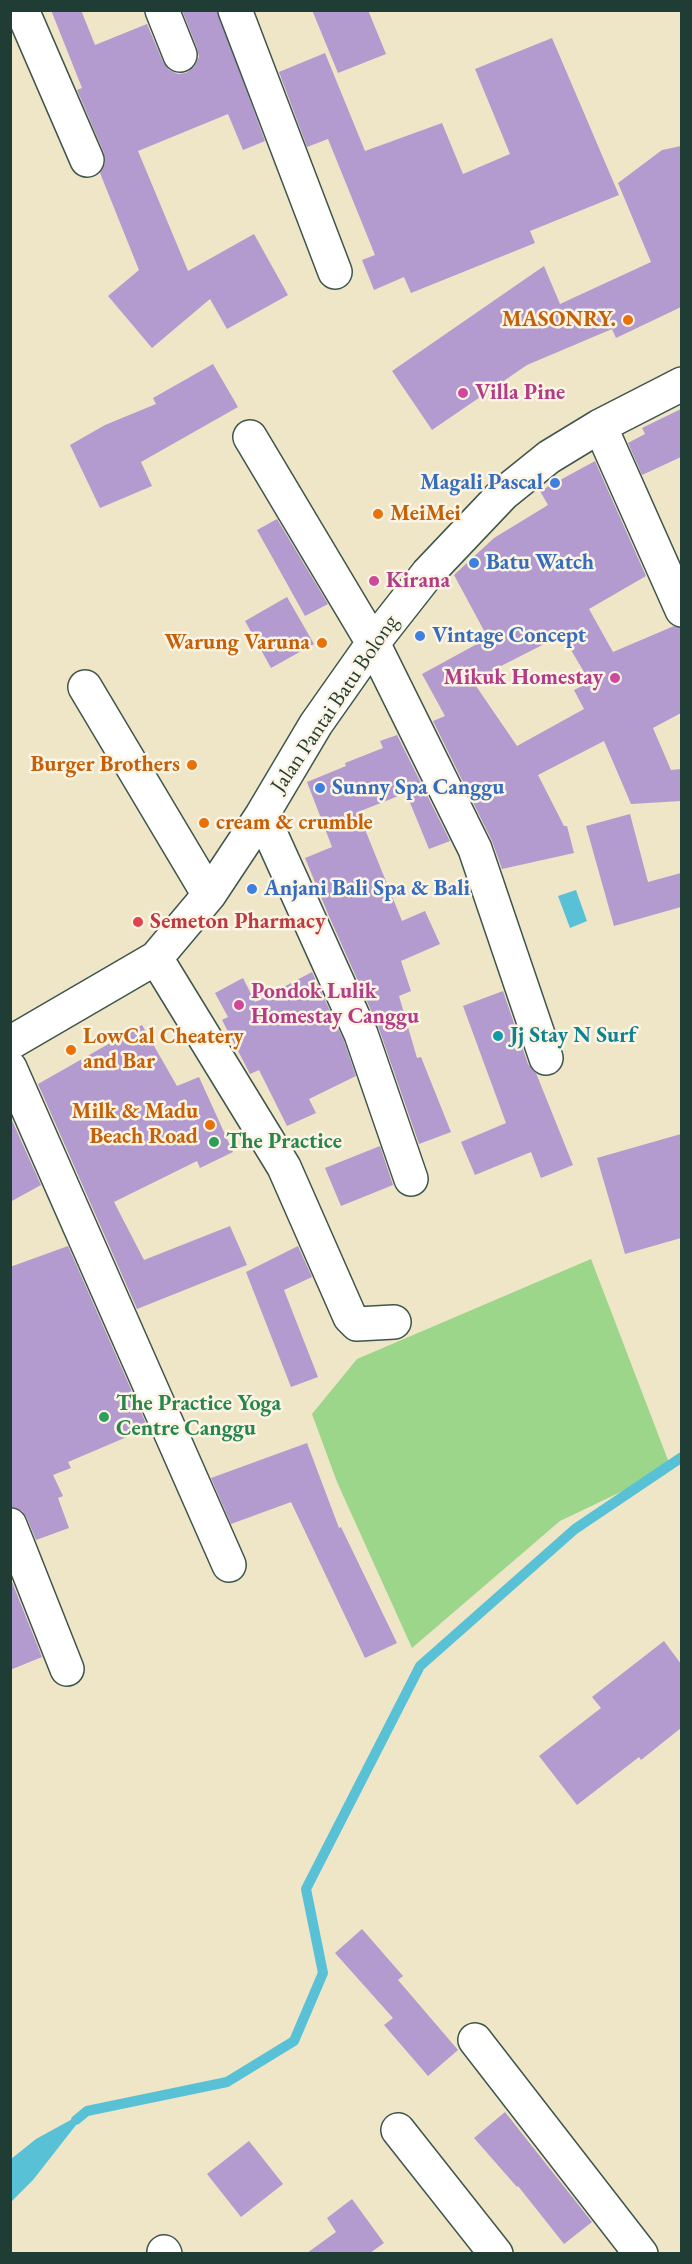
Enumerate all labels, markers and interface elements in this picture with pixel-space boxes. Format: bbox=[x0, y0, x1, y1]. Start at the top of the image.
place label: MASONRY. bbox=[502, 307, 616, 333]
marker: MASONRY. bbox=[621, 313, 635, 327]
place label: Villa Pine bbox=[475, 380, 565, 406]
marker: Villa Pine bbox=[456, 386, 470, 400]
place label: Magali Pascal bbox=[420, 470, 543, 496]
marker: Magali Pascal bbox=[548, 476, 562, 490]
place label: MeiMei bbox=[390, 501, 461, 527]
marker: MeiMei bbox=[371, 507, 385, 521]
place label: Batu Watch bbox=[486, 550, 594, 576]
marker: Batu Watch bbox=[467, 556, 481, 570]
place label: Kirana bbox=[386, 568, 450, 594]
marker: Kirana bbox=[367, 574, 381, 588]
street label: Jalan Pantai Batu Bolong bbox=[266, 610, 404, 798]
place label: Vintage Concept bbox=[432, 623, 586, 649]
marker: Vintage Concept bbox=[413, 629, 427, 643]
place label: Warung Varuna bbox=[164, 630, 310, 656]
marker: Warung Varuna bbox=[315, 636, 329, 650]
place label: Mikuk Homestay bbox=[444, 665, 603, 691]
marker: Mikuk Homestay bbox=[608, 671, 622, 685]
place label: Burger Brothers bbox=[30, 752, 180, 778]
marker: Burger Brothers bbox=[185, 758, 199, 772]
place label: Sunny Spa Canggu bbox=[332, 775, 504, 801]
marker: Sunny Spa Canggu bbox=[313, 781, 327, 795]
place label: cream & crumble bbox=[216, 810, 373, 836]
marker: cream & crumble bbox=[197, 816, 211, 830]
place label: Anjani Bali Spa & Bali bbox=[264, 876, 470, 902]
marker: Anjani Bali Spa & Bali bbox=[245, 882, 259, 896]
place label: Semeton Pharmacy bbox=[150, 909, 326, 935]
marker: Semeton Pharmacy bbox=[131, 915, 145, 929]
place label: Pondok Lulik Homestay Canggu bbox=[251, 979, 419, 1030]
marker: Pondok Lulik Homestay Canggu bbox=[232, 998, 246, 1012]
place label: Jj Stay N Surf bbox=[510, 1023, 636, 1049]
place label: LowCal Cheatery and Bar bbox=[83, 1024, 244, 1076]
marker: Jj Stay N Surf bbox=[491, 1029, 505, 1043]
marker: LowCal Cheatery and Bar bbox=[64, 1043, 78, 1057]
place label: Milk & Madu Beach Road bbox=[72, 1099, 198, 1150]
marker: Milk & Madu Beach Road bbox=[203, 1118, 217, 1132]
place label: The Practice bbox=[226, 1129, 342, 1155]
marker: The Practice bbox=[207, 1135, 221, 1149]
place label: The Practice Yoga Centre Canggu bbox=[116, 1391, 281, 1442]
marker: The Practice Yoga Centre Canggu bbox=[97, 1410, 111, 1424]

